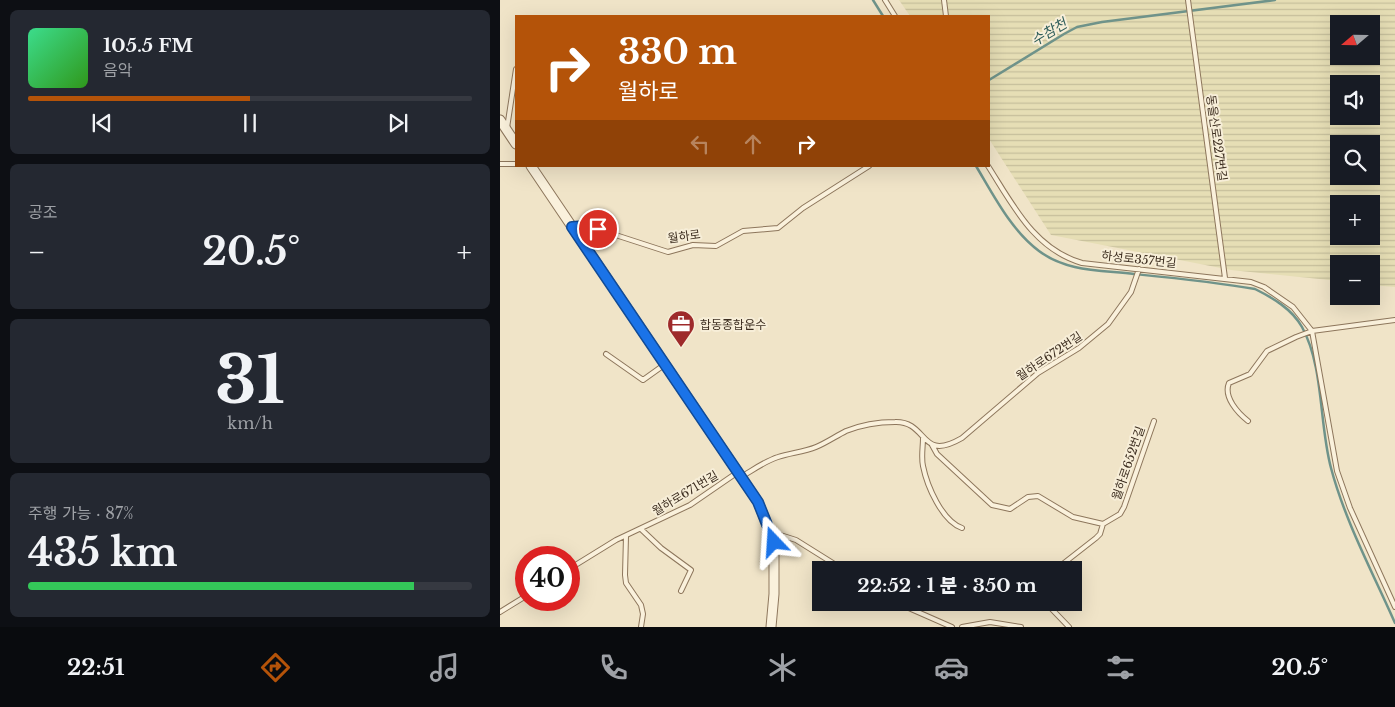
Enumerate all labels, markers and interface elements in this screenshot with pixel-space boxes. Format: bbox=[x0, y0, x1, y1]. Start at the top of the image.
water label: 수참천 bbox=[1028, 14, 1071, 50]
north arrow bbox=[1330, 15, 1380, 65]
map controls bbox=[1330, 15, 1380, 305]
text: 330 m bbox=[618, 30, 737, 73]
text: 105.5 FM bbox=[103, 34, 193, 57]
icon: right bbox=[535, 35, 600, 100]
text: 음악 bbox=[103, 60, 132, 80]
button: sound bbox=[1330, 75, 1380, 125]
text: 월하로 bbox=[618, 78, 679, 105]
street label: 동을산로227번길 bbox=[1204, 94, 1230, 182]
icon: previous bbox=[88, 109, 116, 137]
icon: pause bbox=[236, 109, 264, 137]
icon: next bbox=[384, 109, 412, 137]
icon: left bbox=[686, 130, 714, 158]
icon: ahead bbox=[739, 130, 767, 158]
icon: right bbox=[792, 130, 820, 158]
button: search bbox=[1330, 135, 1380, 185]
button: + bbox=[1330, 195, 1380, 245]
text: 공조 bbox=[28, 202, 57, 222]
pin bbox=[577, 208, 619, 250]
icon: arrive bbox=[584, 215, 612, 243]
street label: 월하로 bbox=[667, 226, 701, 246]
text: 20.5° bbox=[202, 228, 300, 275]
text: − bbox=[28, 235, 46, 270]
text: + bbox=[457, 235, 472, 270]
street label: 하성로357번길 bbox=[1101, 248, 1177, 270]
button: − bbox=[1330, 255, 1380, 305]
office icon: 합동종합운수 bbox=[666, 309, 696, 348]
place label: 합동종합운수 bbox=[700, 317, 766, 332]
street label: 월하로672번길 bbox=[1013, 328, 1085, 384]
text: 31 bbox=[215, 340, 285, 421]
text: km/h bbox=[227, 413, 273, 433]
street label: 월하로652번길 bbox=[1108, 424, 1148, 502]
street label: 월하로671번길 bbox=[649, 467, 721, 519]
text: 주행 가능 · 87% bbox=[28, 503, 134, 523]
position arrow bbox=[747, 515, 799, 567]
text: 435 km bbox=[28, 529, 177, 576]
speed limit sign: 40 bbox=[515, 546, 580, 611]
text: 22:52 · 1 분 · 350 m bbox=[857, 574, 1037, 597]
icon: directions bbox=[258, 650, 293, 685]
icon: music bbox=[427, 650, 462, 685]
icon: phone bbox=[596, 650, 631, 685]
icon: climate bbox=[765, 650, 800, 685]
icon: car bbox=[934, 650, 969, 685]
icon: filters bbox=[1103, 650, 1138, 685]
text: 22:51 bbox=[67, 654, 125, 681]
text: 20.5° bbox=[1271, 654, 1328, 681]

